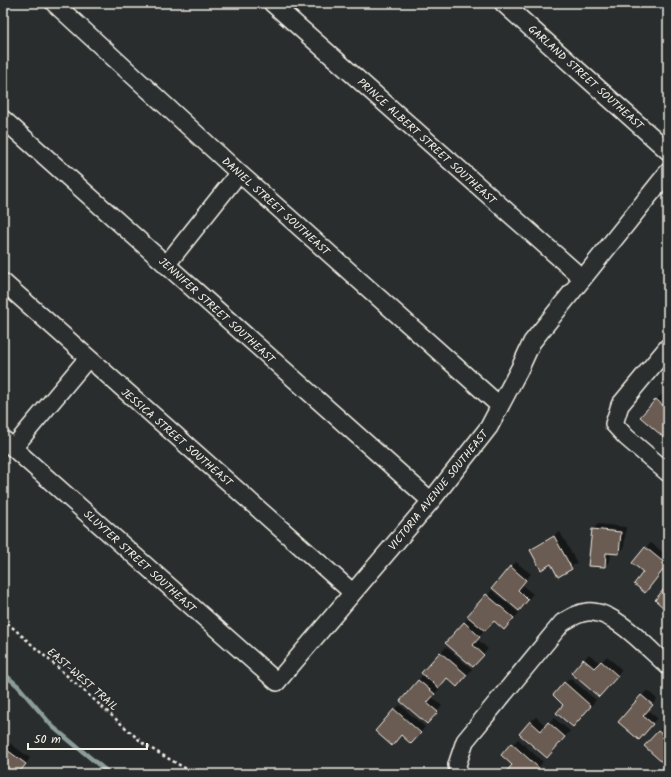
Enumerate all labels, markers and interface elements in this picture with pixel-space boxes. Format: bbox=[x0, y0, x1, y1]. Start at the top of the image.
street label: GARLAND STREET SOUTHEAST bbox=[524, 21, 648, 135]
street label: PRINCE ALBERT STREET SOUTHEAST bbox=[353, 74, 501, 210]
street label: DANIEL STREET SOUTHEAST bbox=[217, 153, 334, 261]
street label: JENNIFER STREET SOUTHEAST bbox=[154, 253, 279, 369]
street label: JESSICA STREET SOUTHEAST bbox=[116, 384, 237, 492]
street label: VICTORIA AVENUE SOUTHEAST bbox=[384, 426, 494, 555]
street label: SLUYTER STREET SOUTHEAST bbox=[79, 506, 201, 618]
street label: EAST-WEST TRAIL bbox=[43, 644, 122, 716]
scale bar bbox=[28, 725, 147, 751]
text: 50 m bbox=[34, 730, 61, 749]

